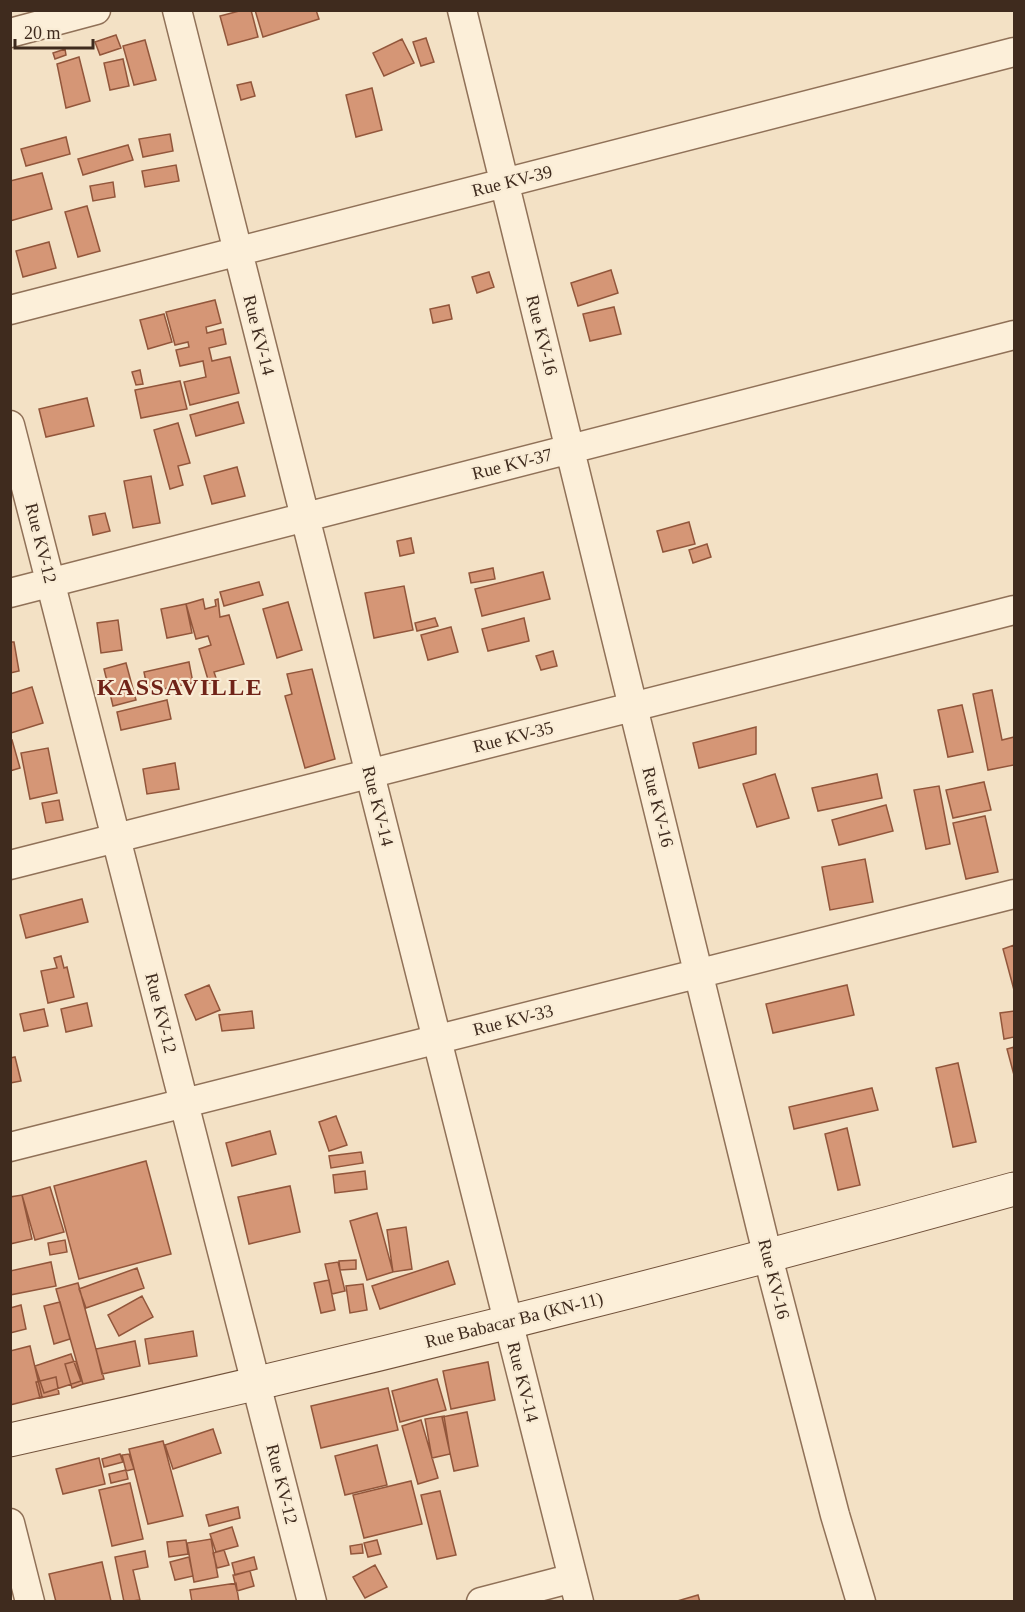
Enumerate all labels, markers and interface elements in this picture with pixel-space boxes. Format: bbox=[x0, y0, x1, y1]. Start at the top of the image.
scale bar bbox=[15, 12, 93, 50]
text: 20 m bbox=[24, 23, 61, 43]
street label: Rue KV-39 bbox=[470, 161, 554, 201]
street label: Rue KV-14 bbox=[239, 293, 279, 377]
street label: Rue KV-16 bbox=[522, 293, 562, 377]
street label: Rue KV-37 bbox=[470, 444, 554, 484]
street label: Rue KV-12 bbox=[21, 501, 61, 585]
district label: KASSAVILLE bbox=[97, 674, 263, 700]
street label: Rue KV-35 bbox=[471, 717, 555, 757]
street label: Rue KV-14 bbox=[358, 764, 398, 848]
street label: Rue KV-16 bbox=[638, 765, 678, 849]
street label: Rue KV-12 bbox=[141, 971, 181, 1055]
street label: Rue KV-33 bbox=[471, 1000, 555, 1040]
street label: Rue KV-16 bbox=[754, 1237, 794, 1321]
street label: Rue Babacar Ba (KN-11) bbox=[423, 1288, 605, 1353]
street label: Rue KV-14 bbox=[503, 1340, 543, 1424]
street label: Rue KV-12 bbox=[262, 1442, 302, 1526]

